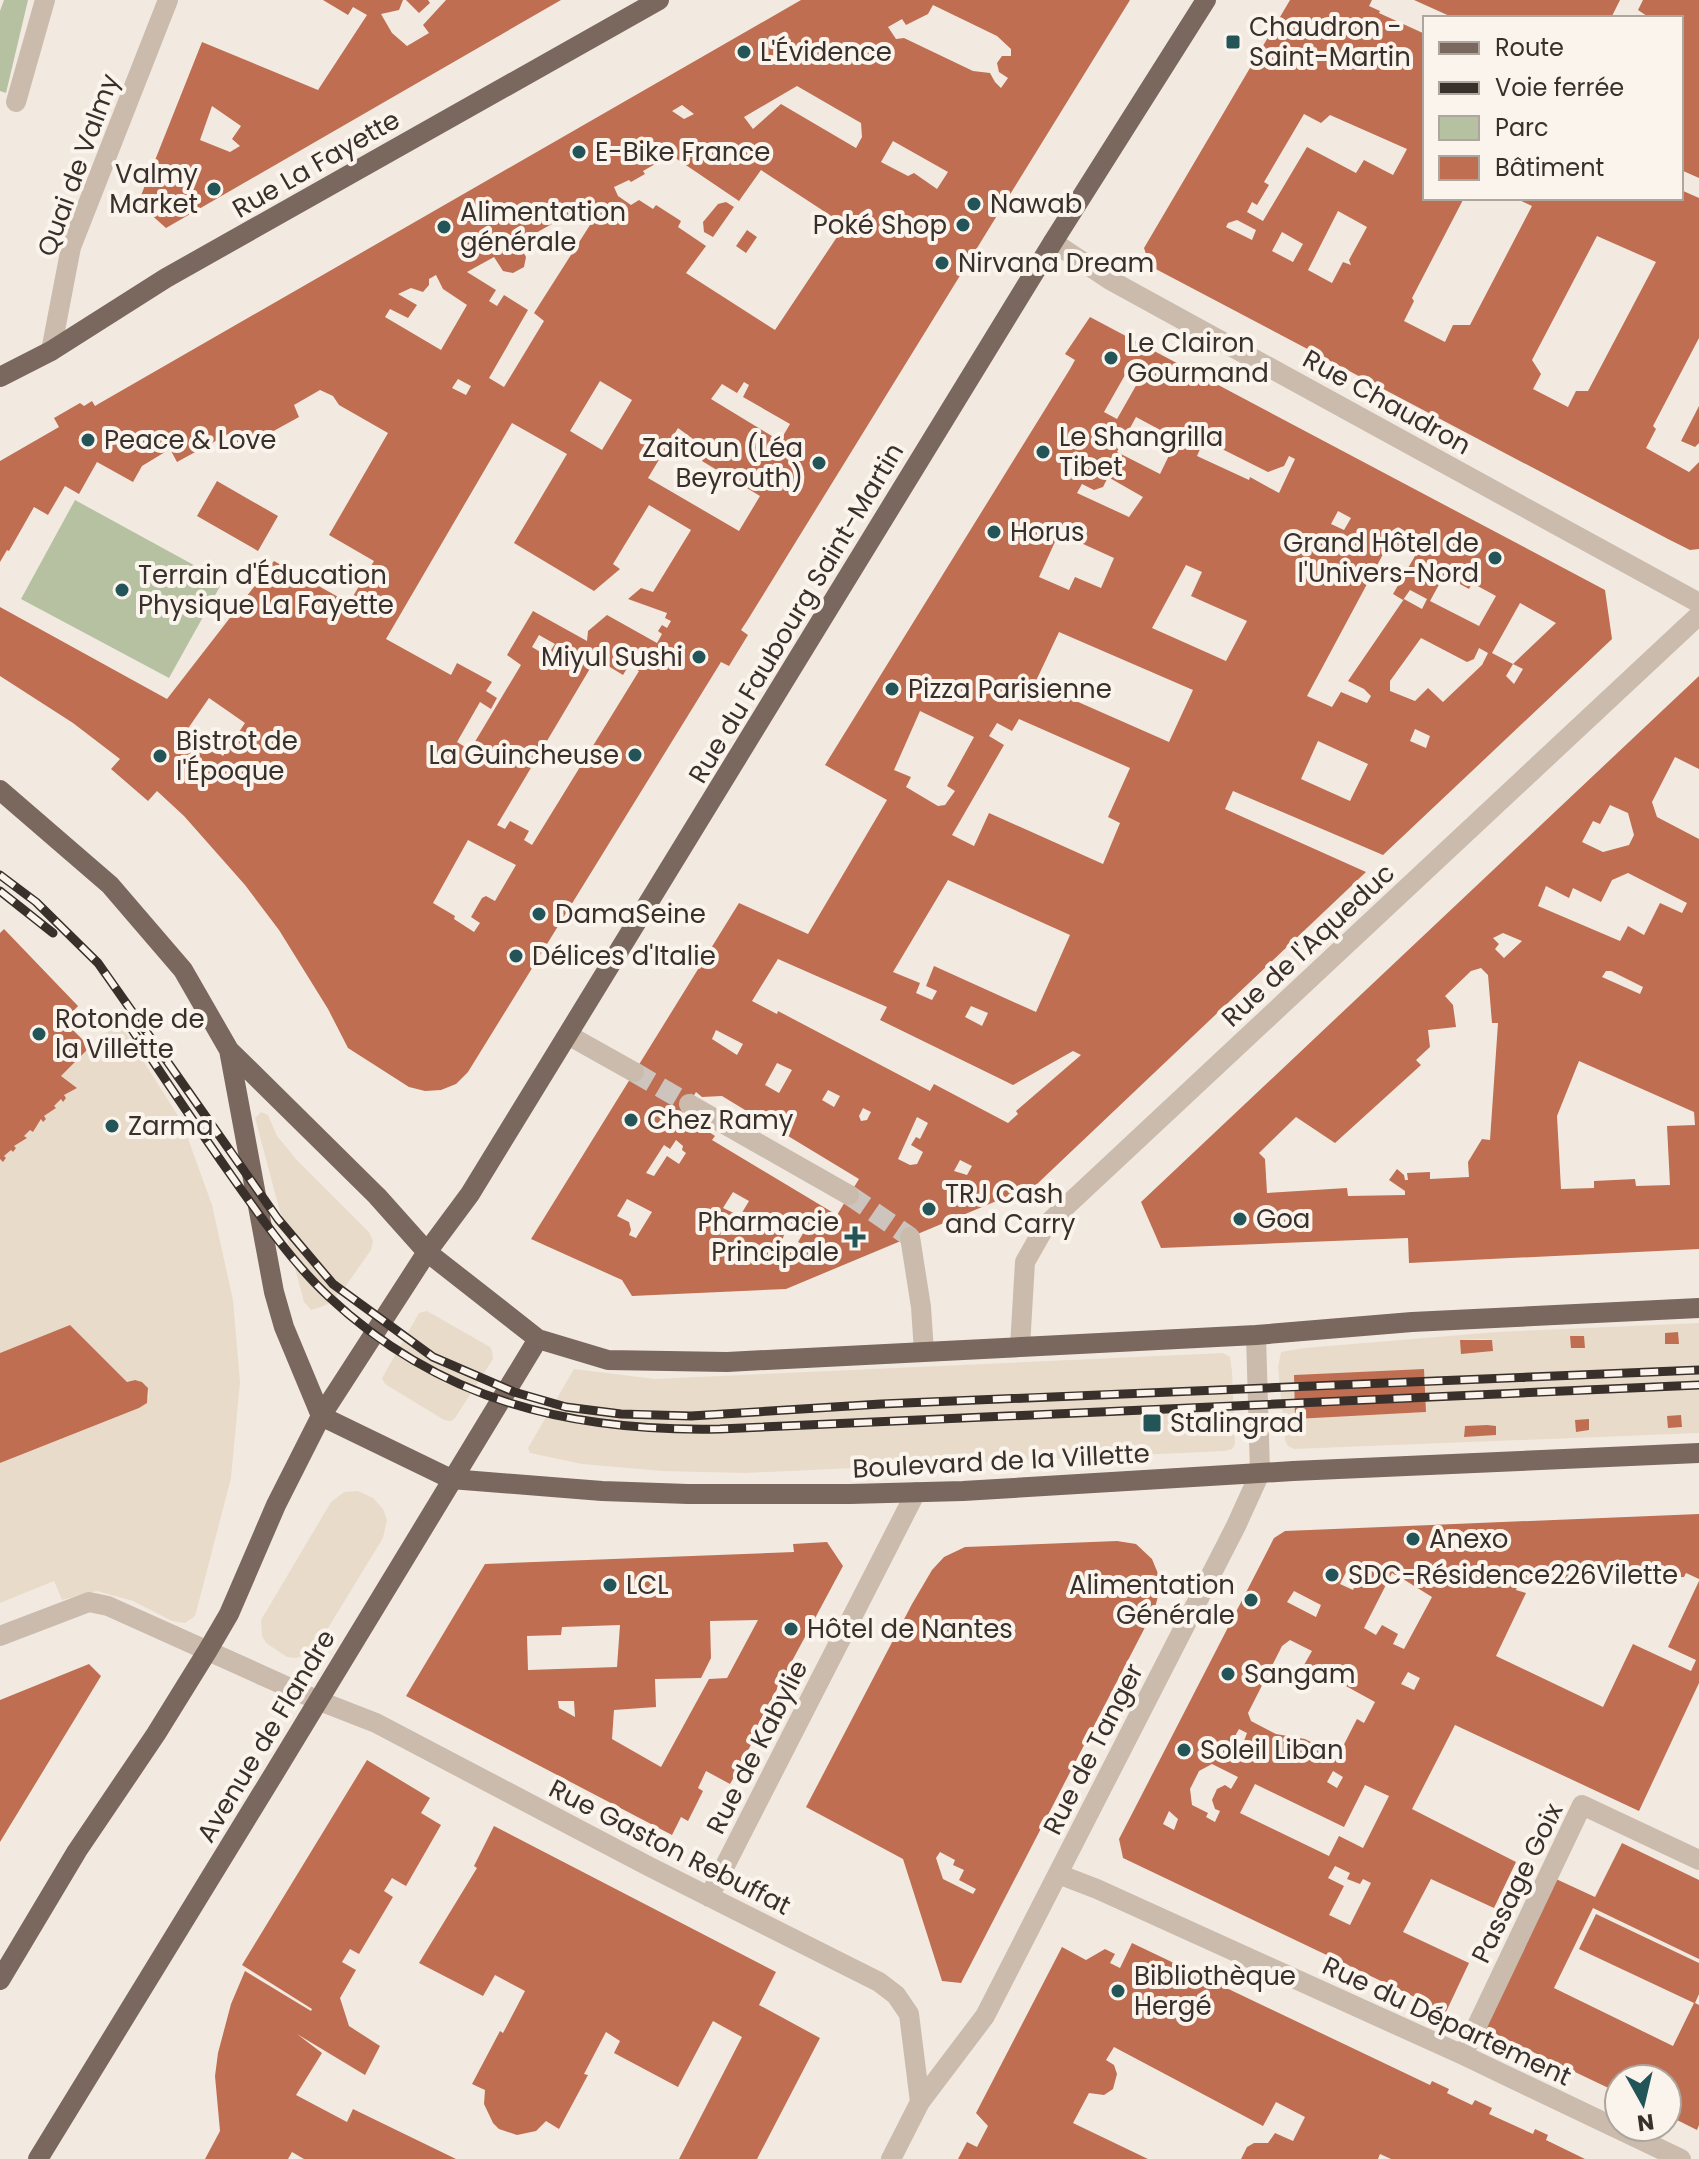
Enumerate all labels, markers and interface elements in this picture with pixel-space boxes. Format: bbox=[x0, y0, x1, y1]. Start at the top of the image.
place label: Chaudron - Saint-Martin bbox=[1249, 9, 1411, 75]
legend bbox=[1423, 16, 1683, 200]
text: Route bbox=[1495, 31, 1564, 64]
marker: Chaudron - Saint-Martin bbox=[1224, 33, 1242, 51]
place label: L'Évidence bbox=[760, 34, 892, 70]
marker: L'Évidence bbox=[735, 43, 753, 61]
street label: Quai de Valmy bbox=[28, 68, 128, 261]
text: Voie ferrée bbox=[1495, 71, 1624, 104]
street label: Rue La Fayette bbox=[226, 101, 406, 227]
text: Parc bbox=[1495, 111, 1549, 144]
place label: E-Bike France bbox=[595, 134, 770, 170]
marker: E-Bike France bbox=[570, 143, 588, 161]
text: Bâtiment bbox=[1495, 151, 1604, 184]
place label: Valmy Market bbox=[109, 156, 198, 222]
marker: Valmy Market bbox=[205, 180, 223, 198]
place label: Nawab bbox=[990, 186, 1082, 222]
place label: Alimentation générale bbox=[460, 194, 626, 260]
marker: Nawab bbox=[965, 195, 983, 213]
place label: Poké Shop bbox=[813, 207, 947, 243]
marker: Poké Shop bbox=[954, 216, 972, 234]
marker: Alimentation générale bbox=[435, 218, 453, 236]
place label: Nirvana Dream bbox=[958, 245, 1154, 281]
marker: Nirvana Dream bbox=[933, 254, 951, 272]
place label: Le Clairon Gourmand bbox=[1127, 325, 1269, 391]
street label: Rue Chaudron bbox=[1296, 341, 1478, 463]
marker: Le Clairon Gourmand bbox=[1102, 349, 1120, 367]
place label: Le Shangrilla Tibet bbox=[1059, 419, 1223, 485]
place label: Peace & Love bbox=[104, 422, 276, 458]
place label: Zaitoun (Léa Beyrouth) bbox=[642, 430, 803, 496]
marker: Peace & Love bbox=[79, 431, 97, 449]
street label: Rue du Faubourg Saint-Martin bbox=[680, 436, 912, 790]
marker: Le Shangrilla Tibet bbox=[1034, 443, 1052, 461]
marker: Zaitoun (Léa Beyrouth) bbox=[810, 454, 828, 472]
place label: Horus bbox=[1010, 514, 1085, 550]
marker: Horus bbox=[985, 523, 1003, 541]
place label: Grand Hôtel de l'Univers-Nord bbox=[1283, 525, 1479, 591]
marker: Grand Hôtel de l'Univers-Nord bbox=[1486, 549, 1504, 567]
place label: Terrain d'Éducation Physique La Fayette bbox=[138, 557, 394, 623]
marker: Terrain d'Éducation Physique La Fayette bbox=[113, 581, 131, 599]
place label: Miyul Sushi bbox=[541, 639, 683, 675]
marker: Miyul Sushi bbox=[690, 648, 708, 666]
place label: Pizza Parisienne bbox=[908, 671, 1112, 707]
marker: Pizza Parisienne bbox=[883, 680, 901, 698]
place label: Bistrot de l'Époque bbox=[176, 723, 298, 789]
place label: La Guincheuse bbox=[428, 737, 619, 773]
marker: La Guincheuse bbox=[626, 746, 644, 764]
marker: Bistrot de l'Époque bbox=[151, 747, 169, 765]
street label: Rue de l'Aqueduc bbox=[1214, 855, 1402, 1035]
place label: DamaSeine bbox=[555, 896, 706, 932]
marker: DamaSeine bbox=[530, 905, 548, 923]
place label: Délices d'Italie bbox=[532, 938, 716, 974]
marker: Délices d'Italie bbox=[507, 947, 525, 965]
place label: Rotonde de la Villette bbox=[55, 1001, 205, 1067]
marker: Rotonde de la Villette bbox=[30, 1025, 48, 1043]
place label: Chez Ramy bbox=[647, 1102, 794, 1138]
place label: Zarma bbox=[128, 1108, 214, 1144]
marker: Chez Ramy bbox=[622, 1111, 640, 1129]
marker: Zarma bbox=[103, 1117, 121, 1135]
place label: TRJ Cash and Carry bbox=[945, 1176, 1076, 1242]
marker: TRJ Cash and Carry bbox=[920, 1200, 938, 1218]
place label: Goa bbox=[1256, 1201, 1310, 1237]
place label: Pharmacie Principale bbox=[697, 1204, 839, 1270]
marker: Goa bbox=[1231, 1210, 1249, 1228]
marker: Pharmacie Principale bbox=[846, 1228, 864, 1246]
place label: Stalingrad bbox=[1170, 1405, 1304, 1441]
marker: Stalingrad bbox=[1141, 1412, 1163, 1434]
street label: Boulevard de la Villette bbox=[851, 1435, 1151, 1487]
place label: Anexo bbox=[1429, 1521, 1508, 1557]
marker: Anexo bbox=[1404, 1530, 1422, 1548]
place label: SDC-Résidence226Vilette bbox=[1348, 1557, 1678, 1593]
marker: SDC-Résidence226Vilette bbox=[1323, 1566, 1341, 1584]
place label: LCL bbox=[626, 1567, 669, 1603]
place label: Alimentation Générale bbox=[1069, 1567, 1235, 1633]
marker: LCL bbox=[601, 1576, 619, 1594]
marker: Alimentation Générale bbox=[1242, 1591, 1260, 1609]
place label: Hôtel de Nantes bbox=[807, 1611, 1013, 1647]
marker: Hôtel de Nantes bbox=[782, 1620, 800, 1638]
street label: Avenue de Flandre bbox=[188, 1623, 344, 1849]
street label: Rue de Kabylie bbox=[698, 1654, 816, 1840]
place label: Sangam bbox=[1244, 1656, 1355, 1692]
street label: Rue de Tanger bbox=[1034, 1657, 1152, 1841]
marker: Sangam bbox=[1219, 1665, 1237, 1683]
place label: Soleil Liban bbox=[1200, 1732, 1344, 1768]
marker: Soleil Liban bbox=[1175, 1741, 1193, 1759]
street label: Rue Gaston Rebuffat bbox=[543, 1770, 797, 1924]
street label: Passage Goix bbox=[1463, 1797, 1571, 1969]
street label: Rue du Département bbox=[1317, 1948, 1577, 2094]
place label: Bibliothèque Hergé bbox=[1134, 1958, 1296, 2024]
marker: Bibliothèque Hergé bbox=[1109, 1982, 1127, 2000]
north arrow bbox=[1603, 2063, 1683, 2143]
text: N bbox=[1635, 2106, 1656, 2139]

